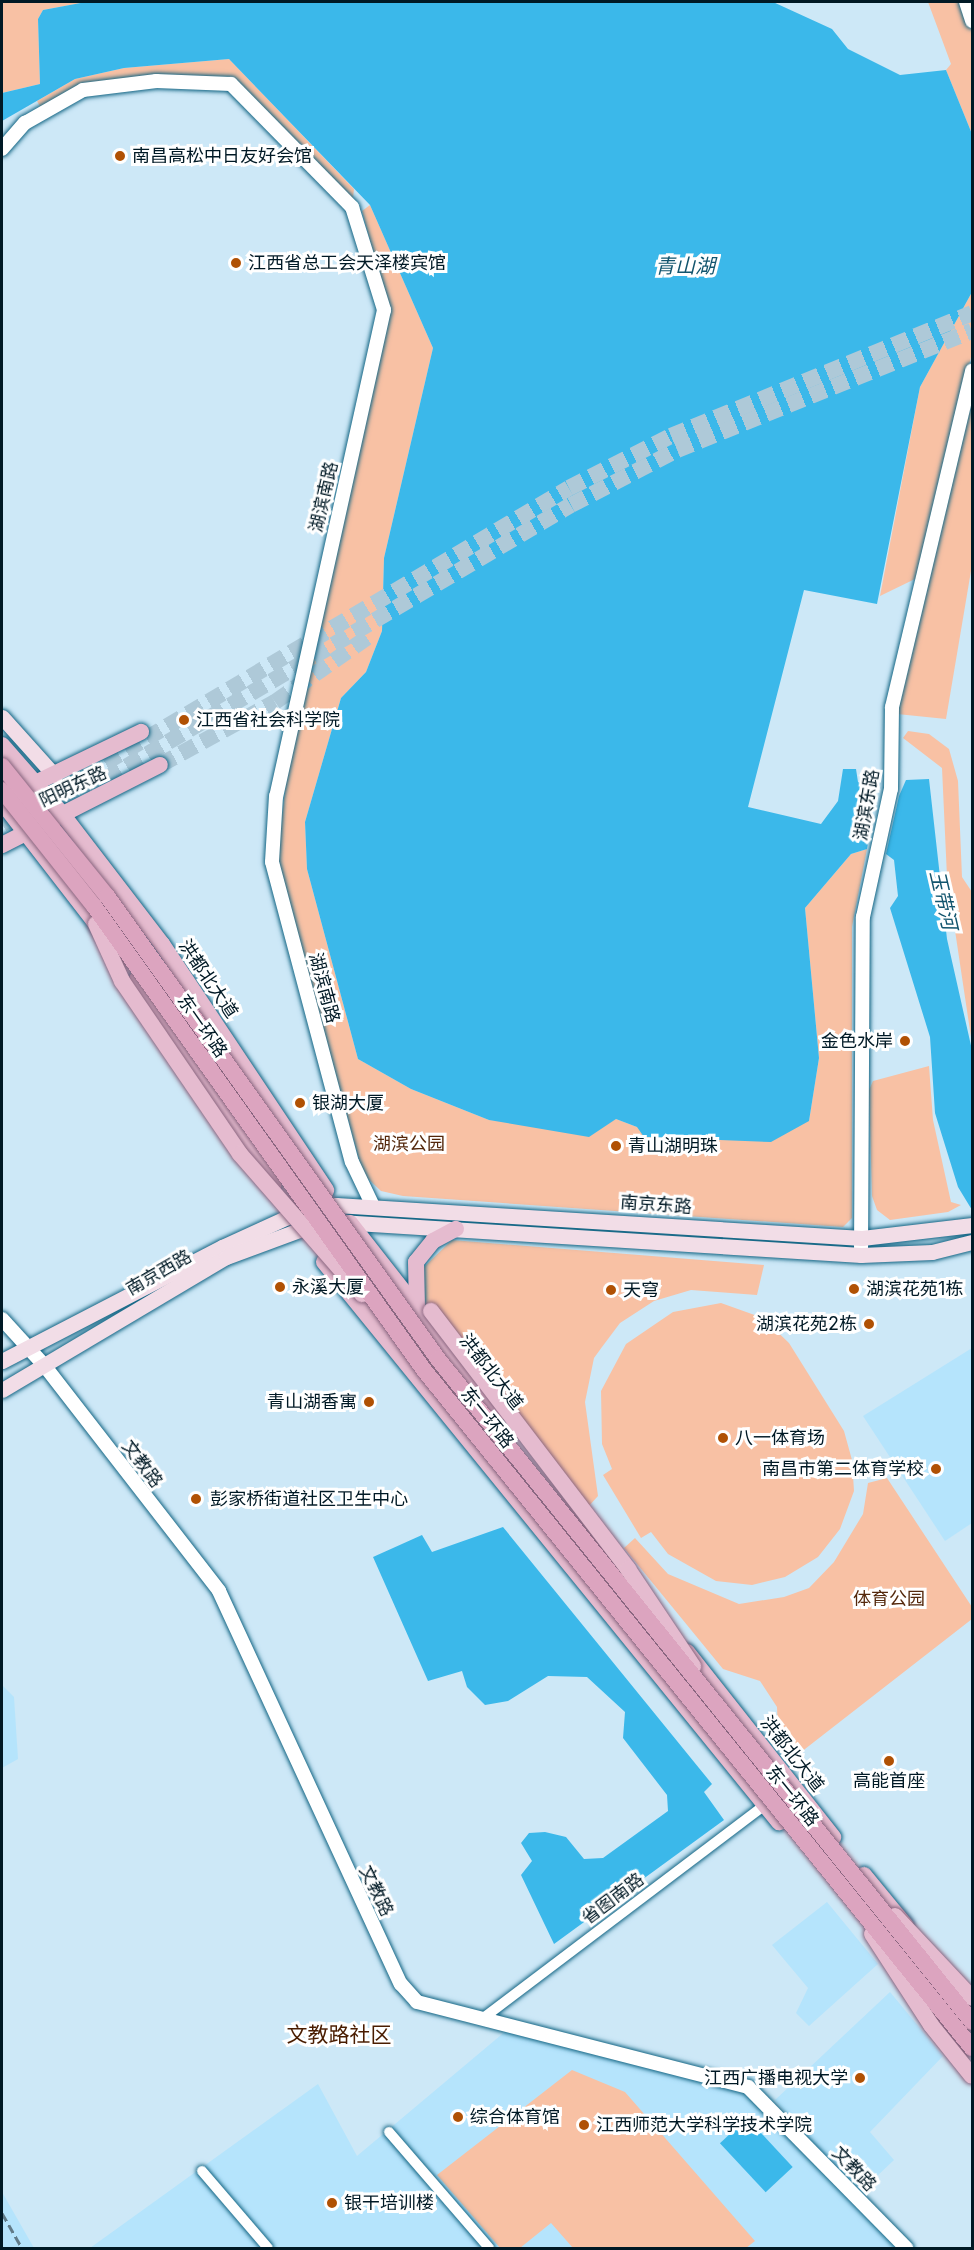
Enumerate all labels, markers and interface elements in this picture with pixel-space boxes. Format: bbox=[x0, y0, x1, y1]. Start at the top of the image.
place label: 南昌高松中日友好会馆 bbox=[132, 145, 312, 167]
marker: 南昌高松中日友好会馆 bbox=[113, 149, 127, 163]
place label: 江西省总工会天泽楼宾馆 bbox=[248, 252, 446, 274]
water label: 青山湖 bbox=[655, 254, 715, 278]
marker: 江西省总工会天泽楼宾馆 bbox=[229, 256, 243, 270]
street label: 湖滨南路 bbox=[305, 459, 343, 535]
place label: 江西省社会科学院 bbox=[196, 709, 340, 731]
marker: 江西省社会科学院 bbox=[177, 713, 191, 727]
street label: 阳明东路 bbox=[36, 762, 110, 812]
street label: 湖滨东路 bbox=[850, 768, 884, 842]
water label: 玉带河 bbox=[925, 868, 961, 932]
street label: 洪都北大道 bbox=[174, 936, 242, 1022]
street label: 湖滨南路 bbox=[304, 950, 344, 1026]
street label: 东一环路 bbox=[173, 990, 231, 1062]
place label: 金色水岸 bbox=[821, 1030, 893, 1052]
marker: 金色水岸 bbox=[898, 1034, 912, 1048]
place label: 银湖大厦 bbox=[312, 1092, 384, 1114]
marker: 银湖大厦 bbox=[293, 1096, 307, 1110]
park label: 湖滨公园 bbox=[373, 1133, 445, 1155]
place label: 青山湖明珠 bbox=[628, 1135, 718, 1157]
marker: 青山湖明珠 bbox=[609, 1139, 623, 1153]
street label: 南京东路 bbox=[619, 1192, 693, 1218]
street label: 南京西路 bbox=[122, 1246, 196, 1300]
place label: 永溪大厦 bbox=[292, 1276, 364, 1298]
place label: 湖滨花苑1栋 bbox=[866, 1278, 963, 1300]
place label: 天穹 bbox=[623, 1279, 659, 1301]
marker: 永溪大厦 bbox=[273, 1280, 287, 1294]
marker: 湖滨花苑1栋 bbox=[847, 1282, 861, 1296]
marker: 天穹 bbox=[604, 1283, 618, 1297]
place label: 湖滨花苑2栋 bbox=[756, 1313, 857, 1335]
marker: 湖滨花苑2栋 bbox=[862, 1317, 876, 1331]
street label: 洪都北大道 bbox=[455, 1330, 527, 1414]
street label: 东一环路 bbox=[456, 1383, 518, 1453]
place label: 青山湖香寓 bbox=[267, 1391, 357, 1413]
marker: 青山湖香寓 bbox=[362, 1395, 376, 1409]
place label: 八一体育场 bbox=[735, 1427, 825, 1449]
marker: 八一体育场 bbox=[716, 1431, 730, 1445]
street label: 文教路 bbox=[117, 1436, 167, 1492]
place label: 南昌市第二体育学校 bbox=[762, 1458, 924, 1480]
marker: 南昌市第二体育学校 bbox=[929, 1462, 943, 1476]
place label: 彭家桥街道社区卫生中心 bbox=[210, 1488, 408, 1510]
marker: 彭家桥街道社区卫生中心 bbox=[187, 1490, 205, 1508]
park label: 体育公园 bbox=[853, 1588, 925, 1610]
street label: 洪都北大道 bbox=[756, 1712, 828, 1796]
marker: 高能首座 bbox=[882, 1754, 896, 1768]
street label: 东一环路 bbox=[761, 1761, 823, 1831]
place label: 高能首座 bbox=[853, 1770, 925, 1792]
street label: 文教路 bbox=[354, 1862, 398, 1920]
street label: 省图南路 bbox=[578, 1869, 648, 1929]
district label: 文教路社区 bbox=[287, 2022, 391, 2048]
place label: 江西广播电视大学 bbox=[704, 2067, 848, 2089]
marker: 江西广播电视大学 bbox=[853, 2071, 867, 2085]
place label: 综合体育馆 bbox=[470, 2106, 560, 2128]
marker: 综合体育馆 bbox=[451, 2110, 465, 2124]
place label: 江西师范大学科学技术学院 bbox=[596, 2114, 812, 2136]
marker: 江西师范大学科学技术学院 bbox=[577, 2118, 591, 2132]
street label: 文教路 bbox=[827, 2142, 881, 2196]
place label: 银干培训楼 bbox=[344, 2192, 434, 2214]
marker: 银干培训楼 bbox=[325, 2196, 339, 2210]

